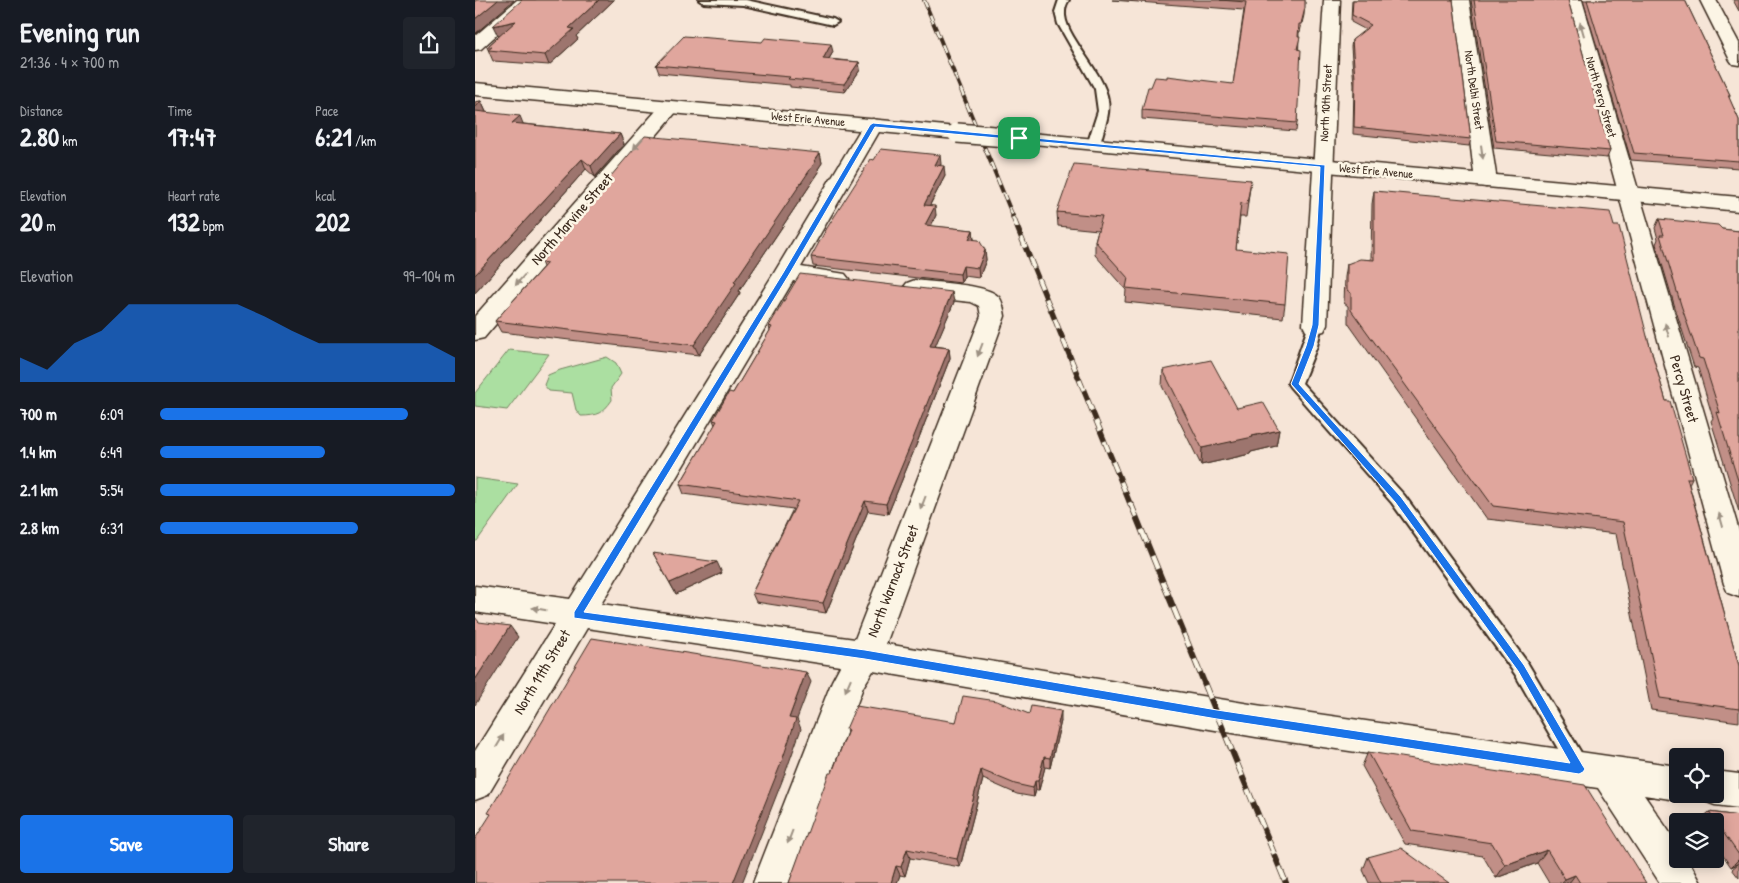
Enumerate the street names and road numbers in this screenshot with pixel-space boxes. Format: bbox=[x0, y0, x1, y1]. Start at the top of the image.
street label: North Delhi Street bbox=[1461, 49, 1489, 132]
street label: North Percy Street bbox=[1582, 54, 1621, 140]
street label: North 10th Street bbox=[1315, 63, 1336, 142]
street label: West Erie Avenue bbox=[770, 107, 846, 130]
street label: West Erie Avenue bbox=[1338, 159, 1414, 182]
street label: North Marvine Street bbox=[526, 167, 618, 269]
street label: Percy Street bbox=[1665, 353, 1704, 426]
street label: North Warnock Street bbox=[861, 521, 924, 640]
street label: North 11th Street bbox=[508, 625, 576, 718]

